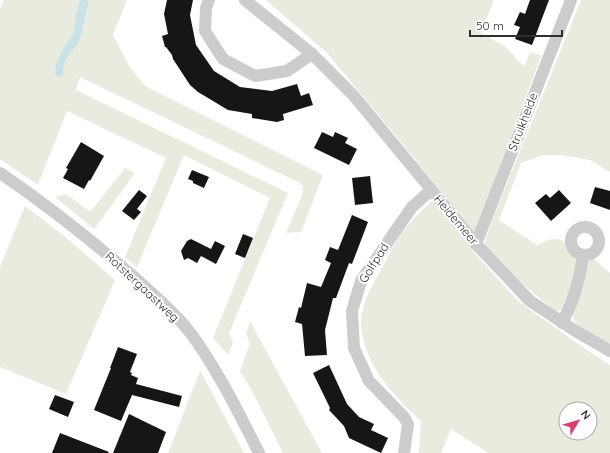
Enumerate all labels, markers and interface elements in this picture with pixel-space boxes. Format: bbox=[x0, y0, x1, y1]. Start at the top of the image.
scale bar bbox=[470, 12, 562, 38]
text: 50 m bbox=[476, 18, 504, 33]
street label: Struikheide bbox=[505, 90, 541, 153]
street label: Heidemeer bbox=[431, 191, 482, 248]
street label: Golfpad bbox=[355, 240, 392, 286]
street label: Rotstergaastweg bbox=[102, 248, 183, 325]
north arrow bbox=[558, 401, 598, 441]
text: N bbox=[578, 407, 594, 422]

